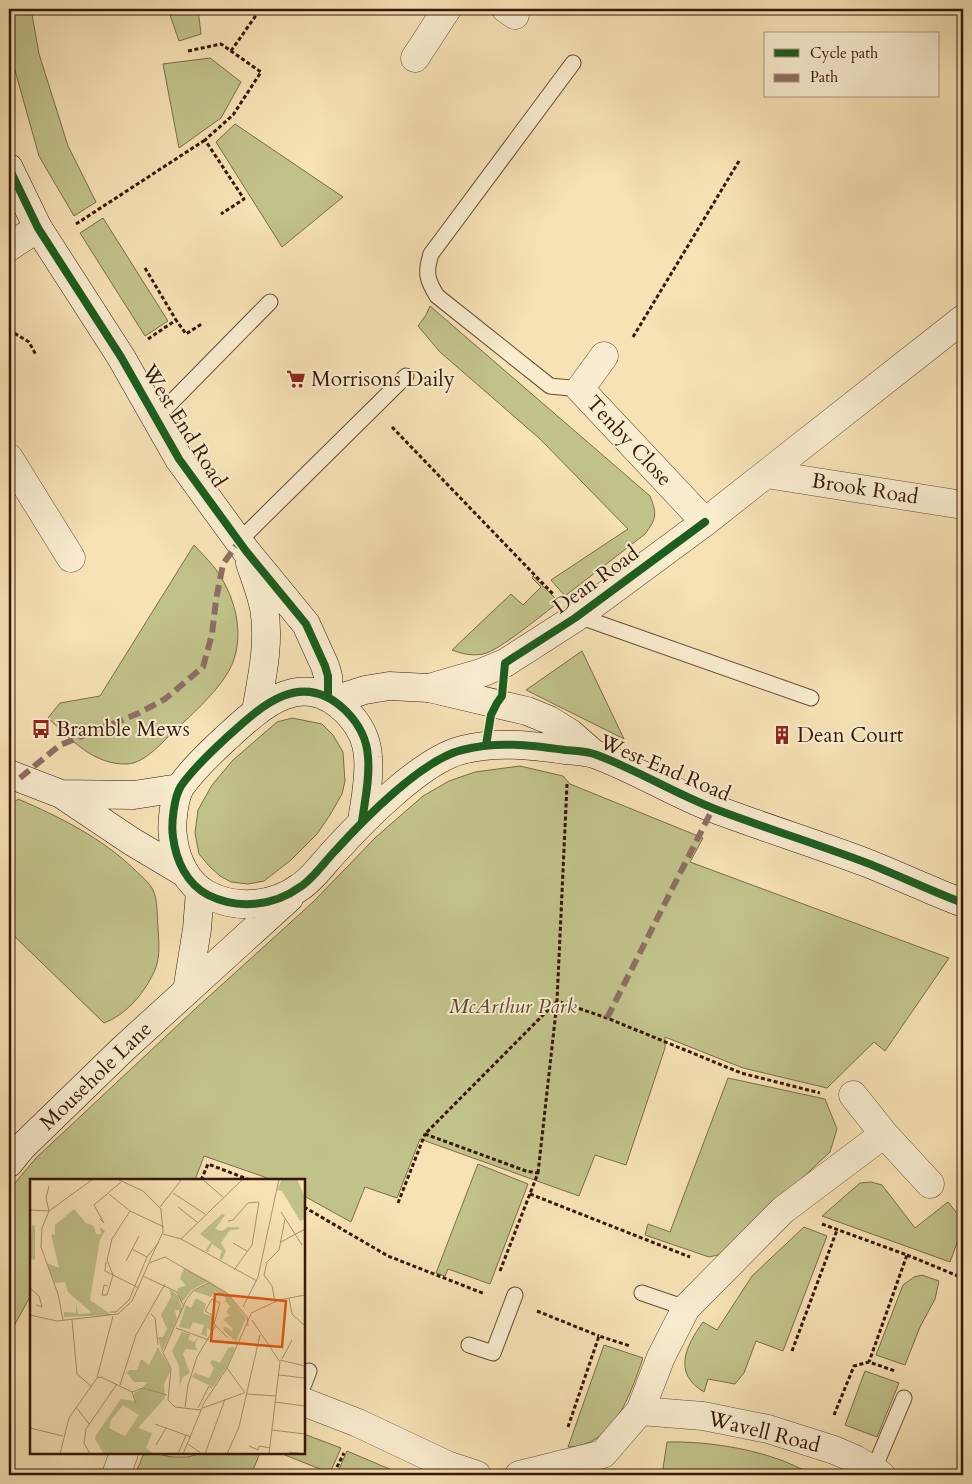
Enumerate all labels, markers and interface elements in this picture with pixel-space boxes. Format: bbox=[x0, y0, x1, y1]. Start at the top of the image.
legend bbox=[764, 32, 940, 98]
text: Cycle path bbox=[810, 43, 879, 63]
text: Path bbox=[810, 67, 839, 87]
street label: West End Road bbox=[134, 358, 233, 493]
place label: Morrisons Daily bbox=[311, 365, 455, 394]
supermarket icon: Morrisons Daily bbox=[285, 368, 307, 390]
street label: Tenby Close bbox=[579, 389, 679, 493]
street label: Brook Road bbox=[810, 466, 920, 512]
street label: Dean Road bbox=[547, 539, 645, 621]
place label: Bramble Mews bbox=[56, 715, 190, 744]
bus stop icon: Bramble Mews bbox=[30, 718, 52, 740]
place label: Dean Court bbox=[797, 721, 904, 750]
building icon: Dean Court bbox=[771, 724, 793, 746]
street label: West End Road bbox=[594, 727, 735, 809]
park label: McArthur Park bbox=[449, 992, 577, 1021]
street label: Mousehole Lane bbox=[33, 1015, 159, 1137]
inset map bbox=[30, 1179, 305, 1454]
street label: Wavell Road bbox=[704, 1404, 823, 1460]

